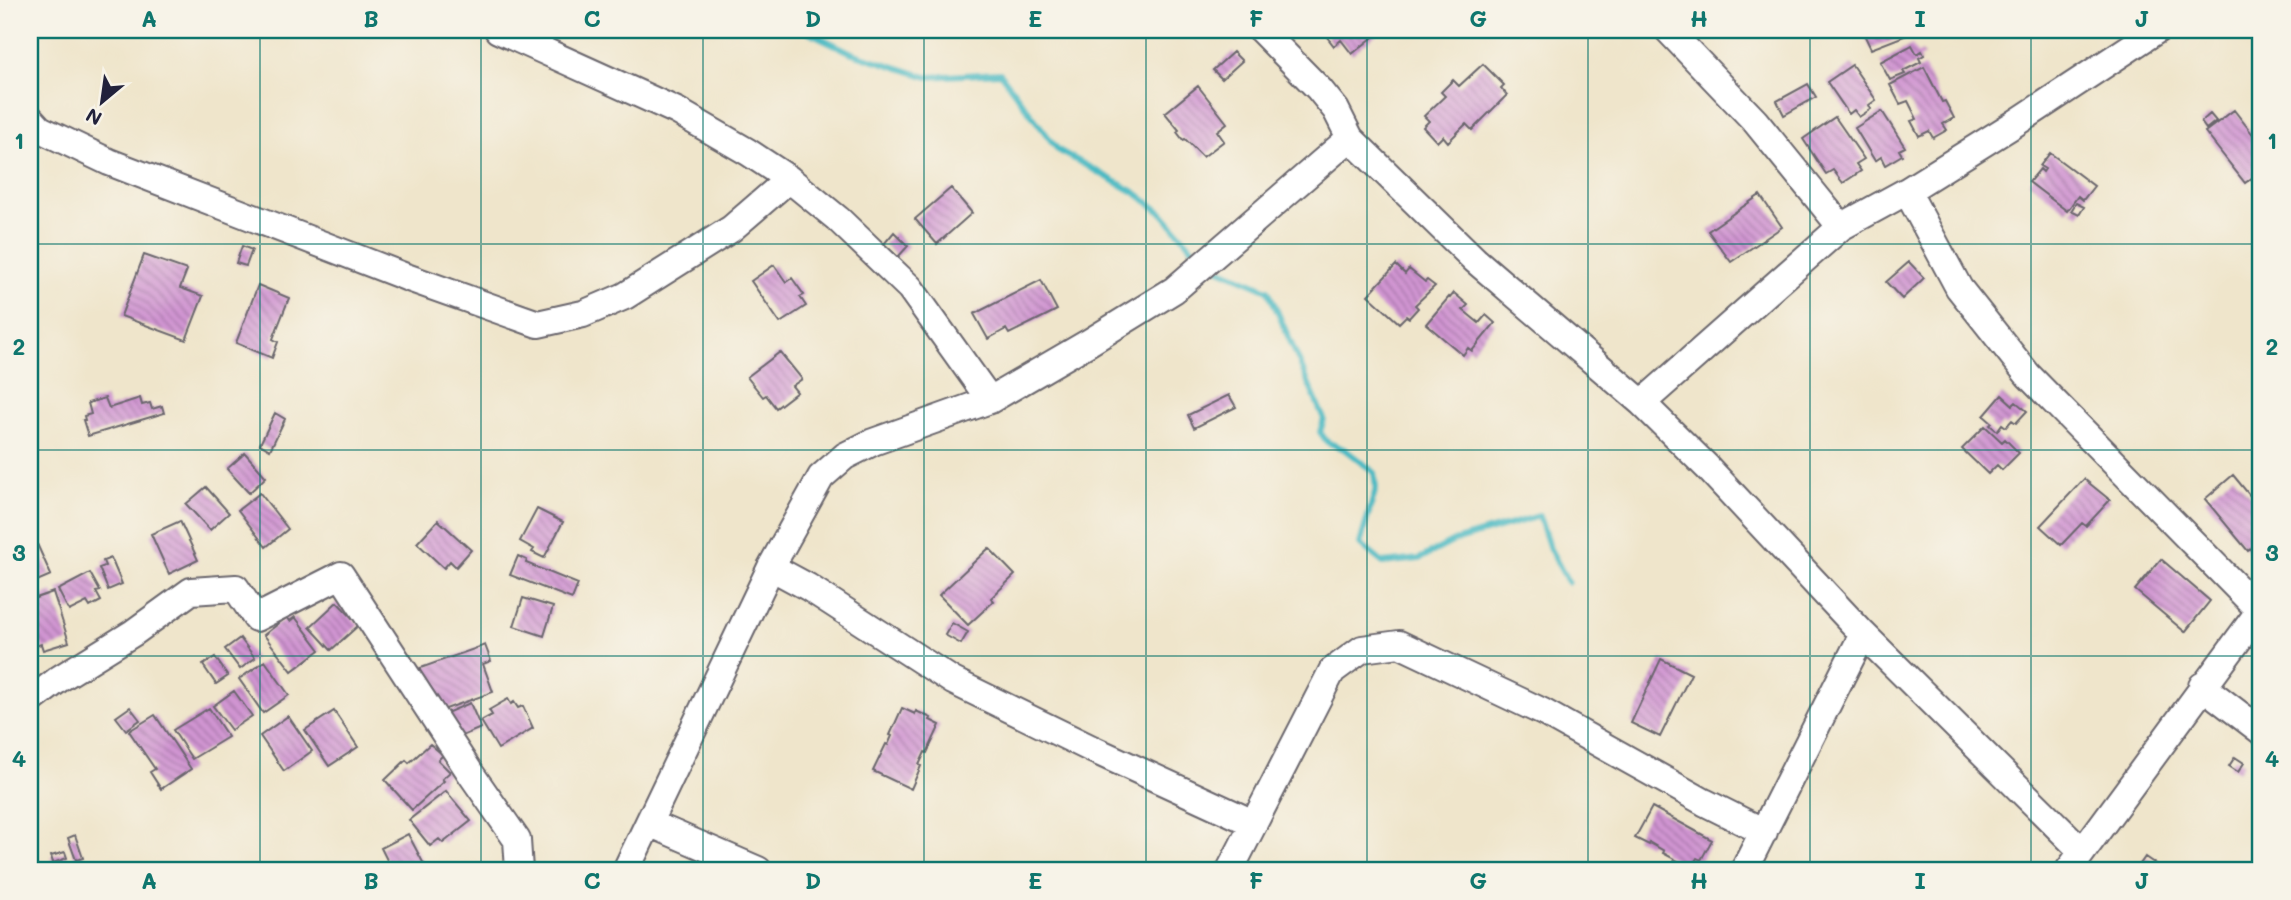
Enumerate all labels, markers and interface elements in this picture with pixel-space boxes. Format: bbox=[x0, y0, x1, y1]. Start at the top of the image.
text: A bbox=[141, 3, 157, 33]
text: B bbox=[363, 3, 379, 33]
text: C bbox=[583, 3, 601, 33]
text: D bbox=[805, 3, 821, 33]
text: E bbox=[1028, 3, 1042, 33]
text: F bbox=[1249, 3, 1263, 33]
text: G bbox=[1469, 3, 1487, 33]
text: H bbox=[1690, 3, 1708, 33]
text: I bbox=[1914, 3, 1926, 33]
text: J bbox=[2134, 3, 2150, 33]
north arrow bbox=[66, 66, 136, 136]
text: N bbox=[81, 103, 106, 132]
text: 1 bbox=[14, 125, 24, 155]
text: 1 bbox=[2267, 125, 2277, 155]
text: 2 bbox=[13, 331, 25, 361]
text: 2 bbox=[2266, 331, 2278, 361]
text: 3 bbox=[12, 537, 26, 567]
text: 3 bbox=[2265, 537, 2279, 567]
text: 4 bbox=[12, 743, 26, 773]
text: 4 bbox=[2265, 743, 2279, 773]
text: A bbox=[141, 865, 157, 895]
text: B bbox=[363, 865, 379, 895]
text: C bbox=[583, 865, 601, 895]
text: D bbox=[805, 865, 821, 895]
text: E bbox=[1028, 865, 1042, 895]
text: F bbox=[1249, 865, 1263, 895]
text: G bbox=[1469, 865, 1487, 895]
text: H bbox=[1690, 865, 1708, 895]
text: I bbox=[1914, 865, 1926, 895]
text: J bbox=[2134, 865, 2150, 895]

